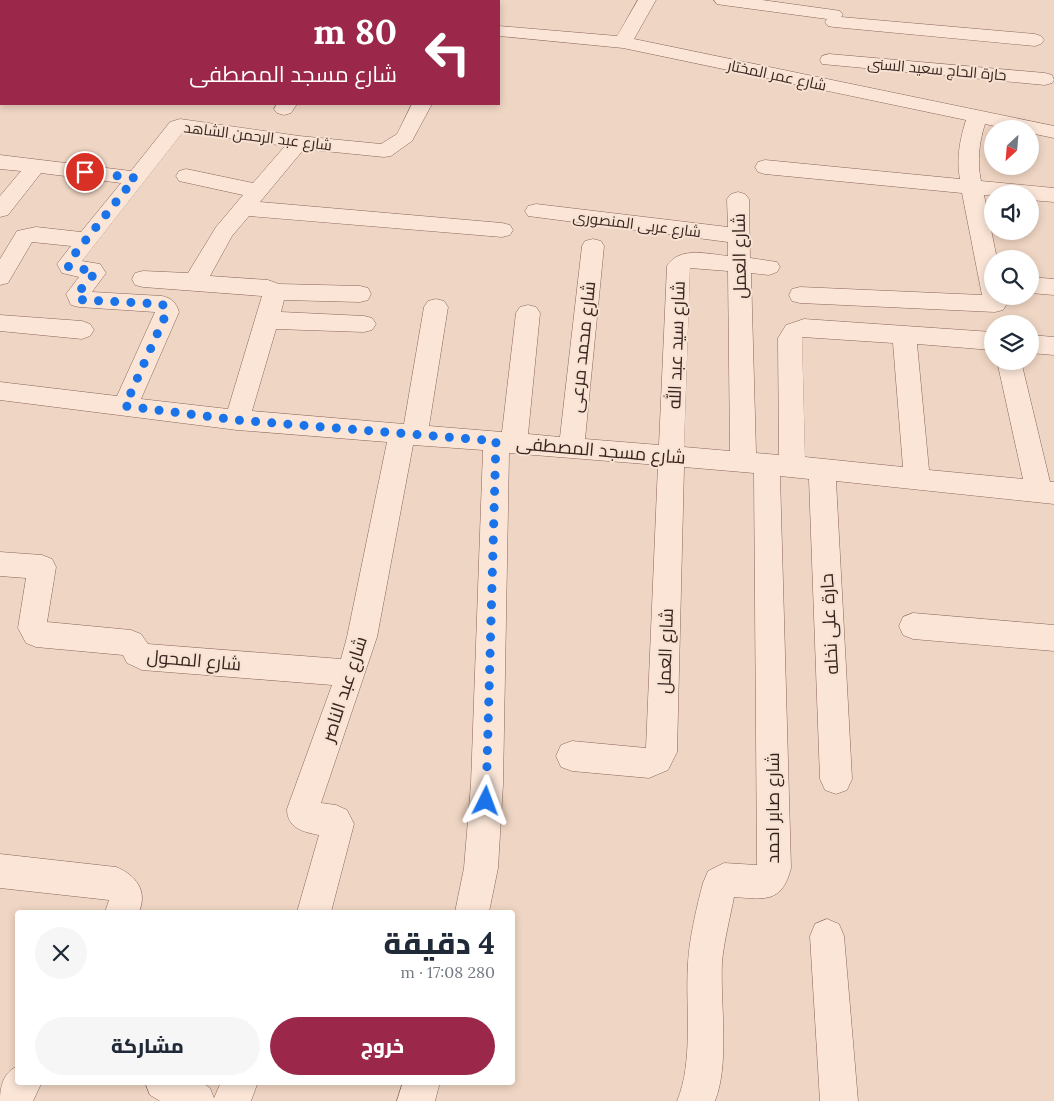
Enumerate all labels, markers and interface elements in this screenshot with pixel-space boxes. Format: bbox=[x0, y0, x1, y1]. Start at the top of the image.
text: 80 m bbox=[313, 9, 397, 54]
icon: left bbox=[415, 20, 480, 85]
street label: حارة الحاج سعيد السنى bbox=[866, 53, 1007, 87]
street label: شارع عمر المختار bbox=[724, 55, 828, 97]
text: شارع مسجد المصطفى bbox=[189, 60, 397, 88]
street label: شارع عبد الرحمن الشاهد bbox=[183, 117, 333, 157]
north arrow bbox=[984, 120, 1039, 175]
map controls bbox=[984, 120, 1039, 370]
pin bbox=[64, 151, 106, 193]
icon: arrive bbox=[71, 158, 99, 186]
button: sound bbox=[984, 185, 1039, 240]
street label: شارع عربى المنصورى bbox=[572, 207, 702, 243]
street label: شارع العمل bbox=[727, 213, 752, 299]
button: search bbox=[984, 250, 1039, 305]
street label: شارع محمد مرعى bbox=[564, 280, 601, 414]
street label: شارع سيد عبد الله bbox=[662, 280, 691, 410]
button: layers bbox=[984, 315, 1039, 370]
street label: شارع مسجد المصطفى bbox=[515, 431, 687, 470]
street label: حارة على نخله bbox=[815, 573, 843, 675]
street label: شارع العمل bbox=[652, 608, 679, 694]
street label: شارع عبد الناصر bbox=[316, 633, 373, 746]
street label: شارع المحول bbox=[146, 644, 242, 677]
street label: شارع صابر احمد bbox=[761, 752, 785, 864]
position arrow bbox=[459, 774, 511, 826]
text: 4 دقيقة bbox=[384, 924, 495, 962]
button: close bbox=[35, 927, 87, 979]
text: 280 m · 17:08 bbox=[400, 962, 495, 982]
button: مشاركة bbox=[35, 1017, 260, 1075]
button: خروج bbox=[270, 1017, 495, 1075]

